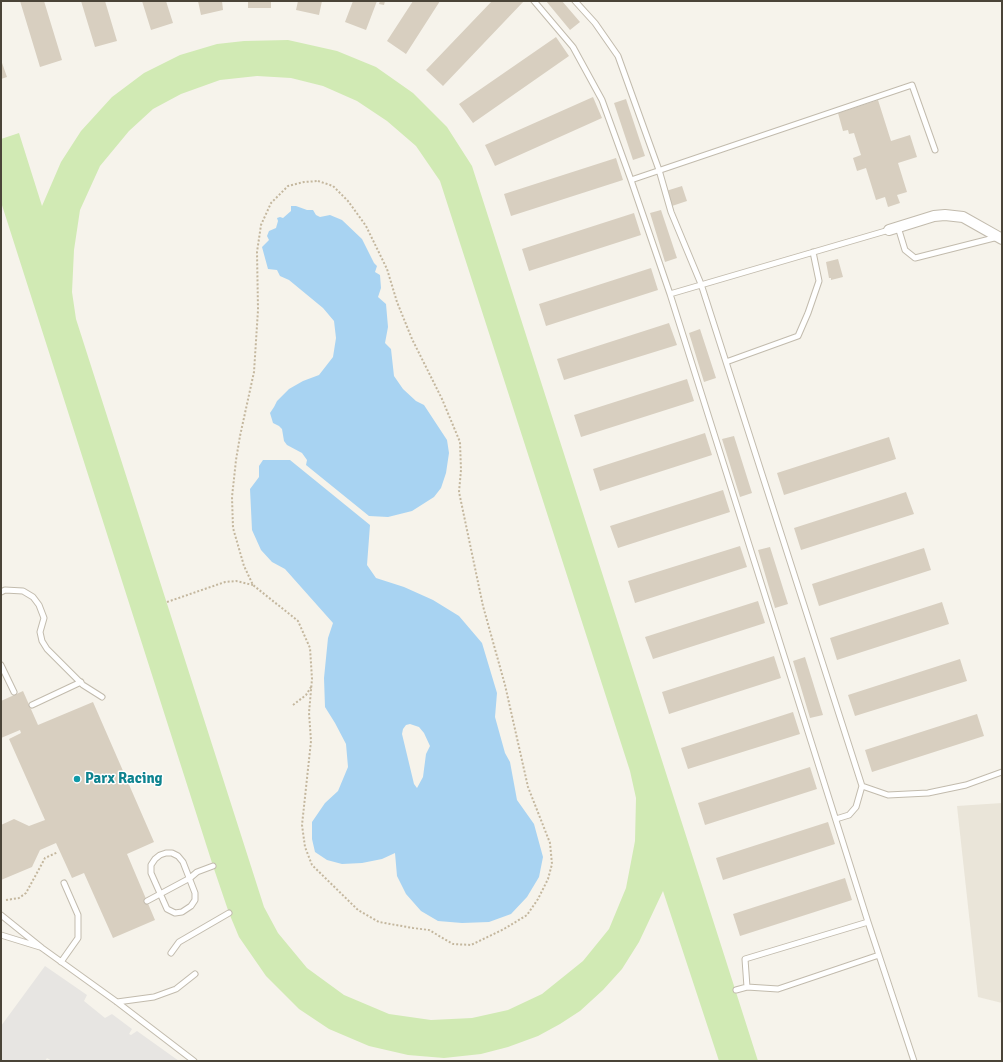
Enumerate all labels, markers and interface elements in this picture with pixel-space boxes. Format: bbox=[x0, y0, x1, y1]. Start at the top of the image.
place label: Parx Racing bbox=[85, 770, 163, 788]
marker: Parx Racing bbox=[72, 774, 82, 784]

